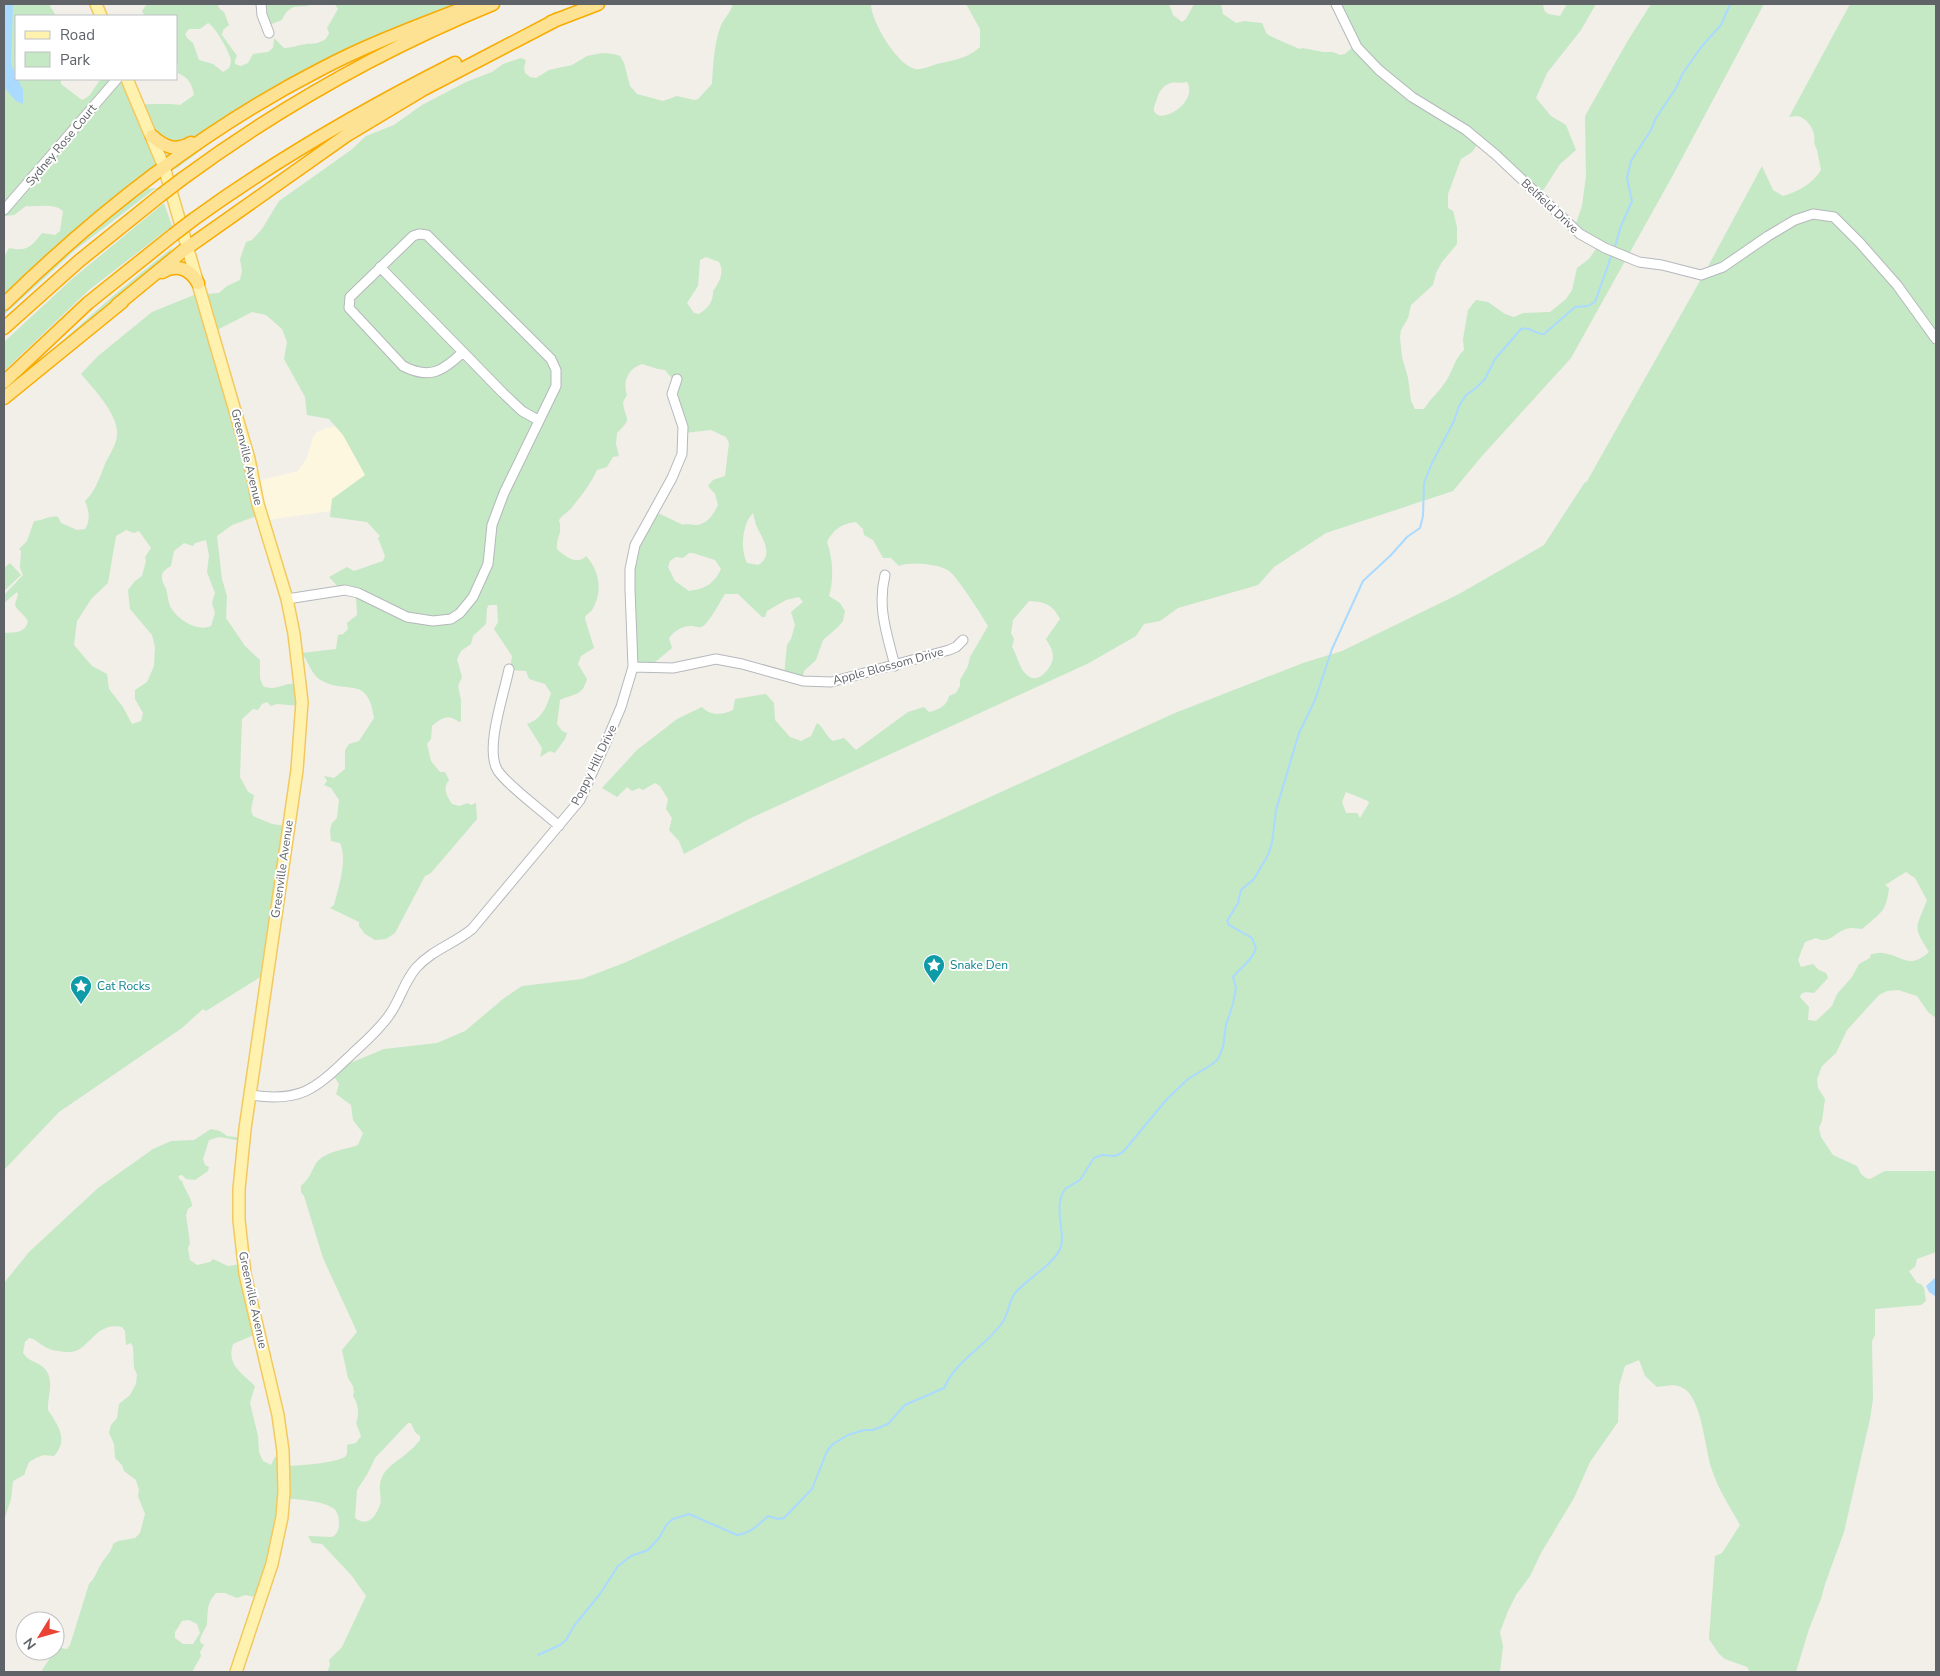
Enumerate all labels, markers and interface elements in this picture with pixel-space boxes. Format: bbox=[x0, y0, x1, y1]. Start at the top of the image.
legend bbox=[15, 15, 178, 80]
text: Road bbox=[60, 25, 95, 45]
text: Park bbox=[60, 50, 90, 70]
street label: Sydney Rose Court bbox=[22, 100, 101, 189]
street label: Belfield Drive bbox=[1518, 175, 1582, 237]
street label: Greenville Avenue bbox=[227, 407, 267, 507]
street label: Apple Blossom Drive bbox=[831, 644, 945, 688]
street label: Poppy Hill Drive bbox=[568, 722, 620, 808]
street label: Greenville Avenue bbox=[267, 819, 297, 919]
place icon: Snake Den bbox=[922, 953, 946, 984]
place label: Snake Den bbox=[950, 957, 1008, 973]
place icon: Cat Rocks bbox=[69, 974, 93, 1005]
place label: Cat Rocks bbox=[97, 978, 151, 994]
street label: Greenville Avenue bbox=[235, 1250, 271, 1350]
north arrow bbox=[15, 1611, 65, 1661]
text: N bbox=[19, 1634, 41, 1653]

